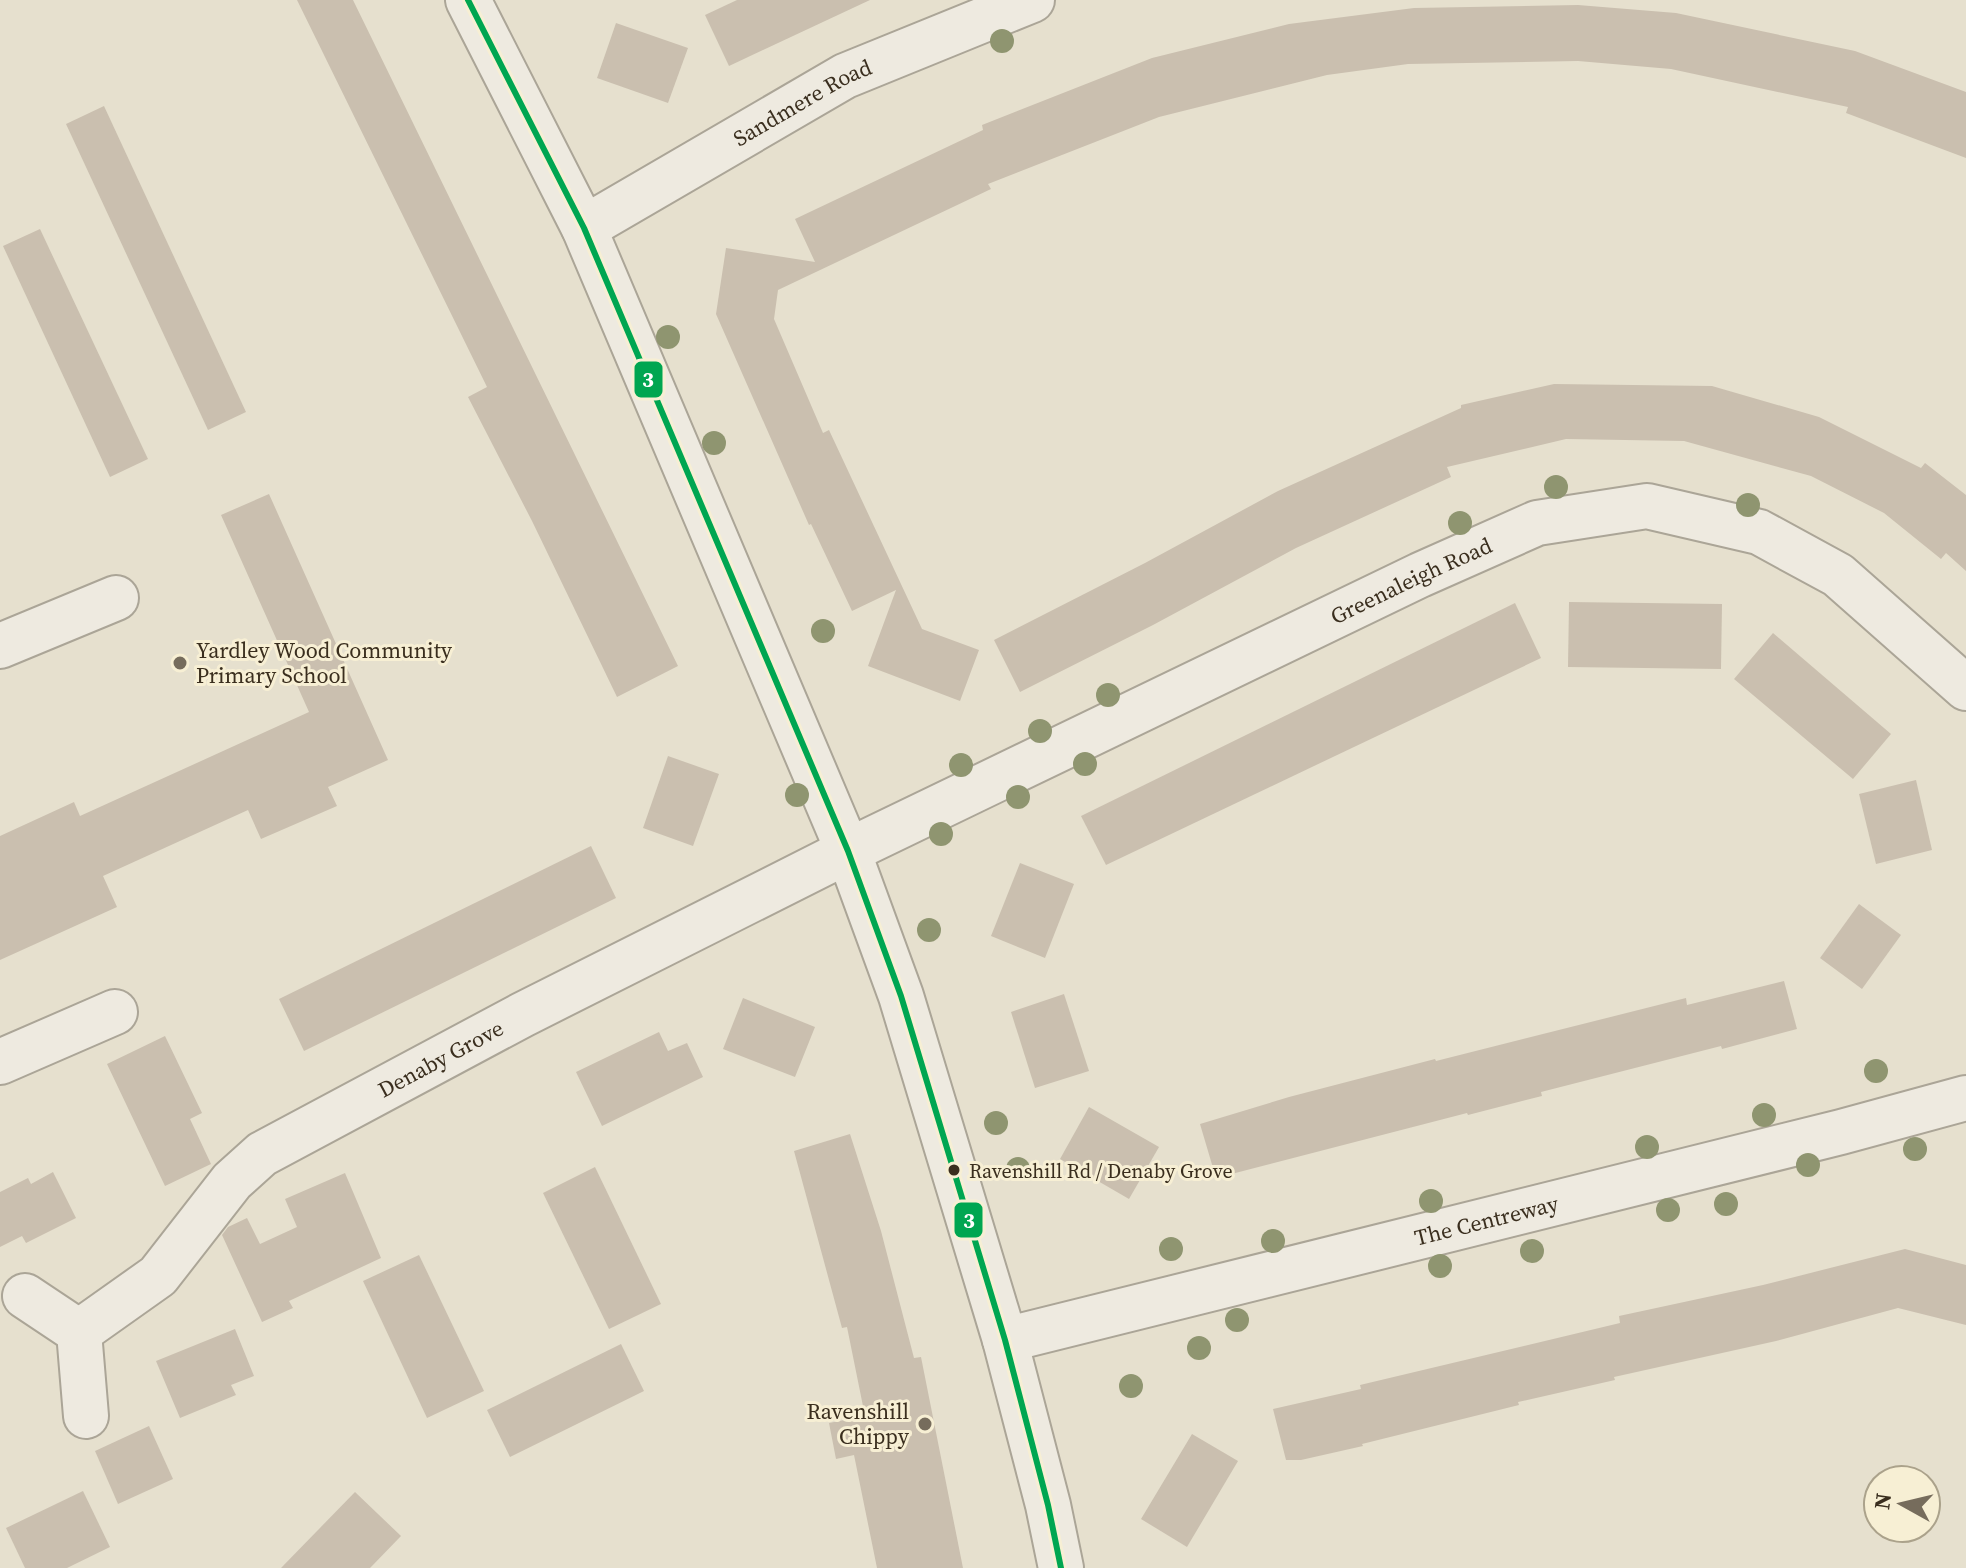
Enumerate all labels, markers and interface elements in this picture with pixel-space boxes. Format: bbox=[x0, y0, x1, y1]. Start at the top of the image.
street label: Sandmere Road bbox=[727, 52, 876, 153]
line badge: 3 bbox=[633, 360, 664, 399]
text: 3 bbox=[642, 364, 654, 394]
street label: Greenaleigh Road bbox=[1325, 530, 1497, 631]
place label: Yardley Wood Community Primary School bbox=[196, 635, 453, 690]
marker: Yardley Wood Community Primary School bbox=[171, 654, 189, 672]
street label: Denaby Grove bbox=[372, 1013, 509, 1104]
place label: Ravenshill Rd / Denaby Grove bbox=[969, 1157, 1233, 1185]
marker: Ravenshill Rd / Denaby Grove bbox=[946, 1162, 962, 1178]
street label: The Centreway bbox=[1411, 1188, 1562, 1253]
line badge: 3 bbox=[953, 1201, 984, 1239]
text: 3 bbox=[963, 1205, 975, 1235]
place label: Ravenshill Chippy bbox=[806, 1396, 910, 1451]
marker: Ravenshill Chippy bbox=[916, 1415, 934, 1433]
north arrow bbox=[1862, 1464, 1942, 1544]
text: N bbox=[1866, 1491, 1898, 1511]

